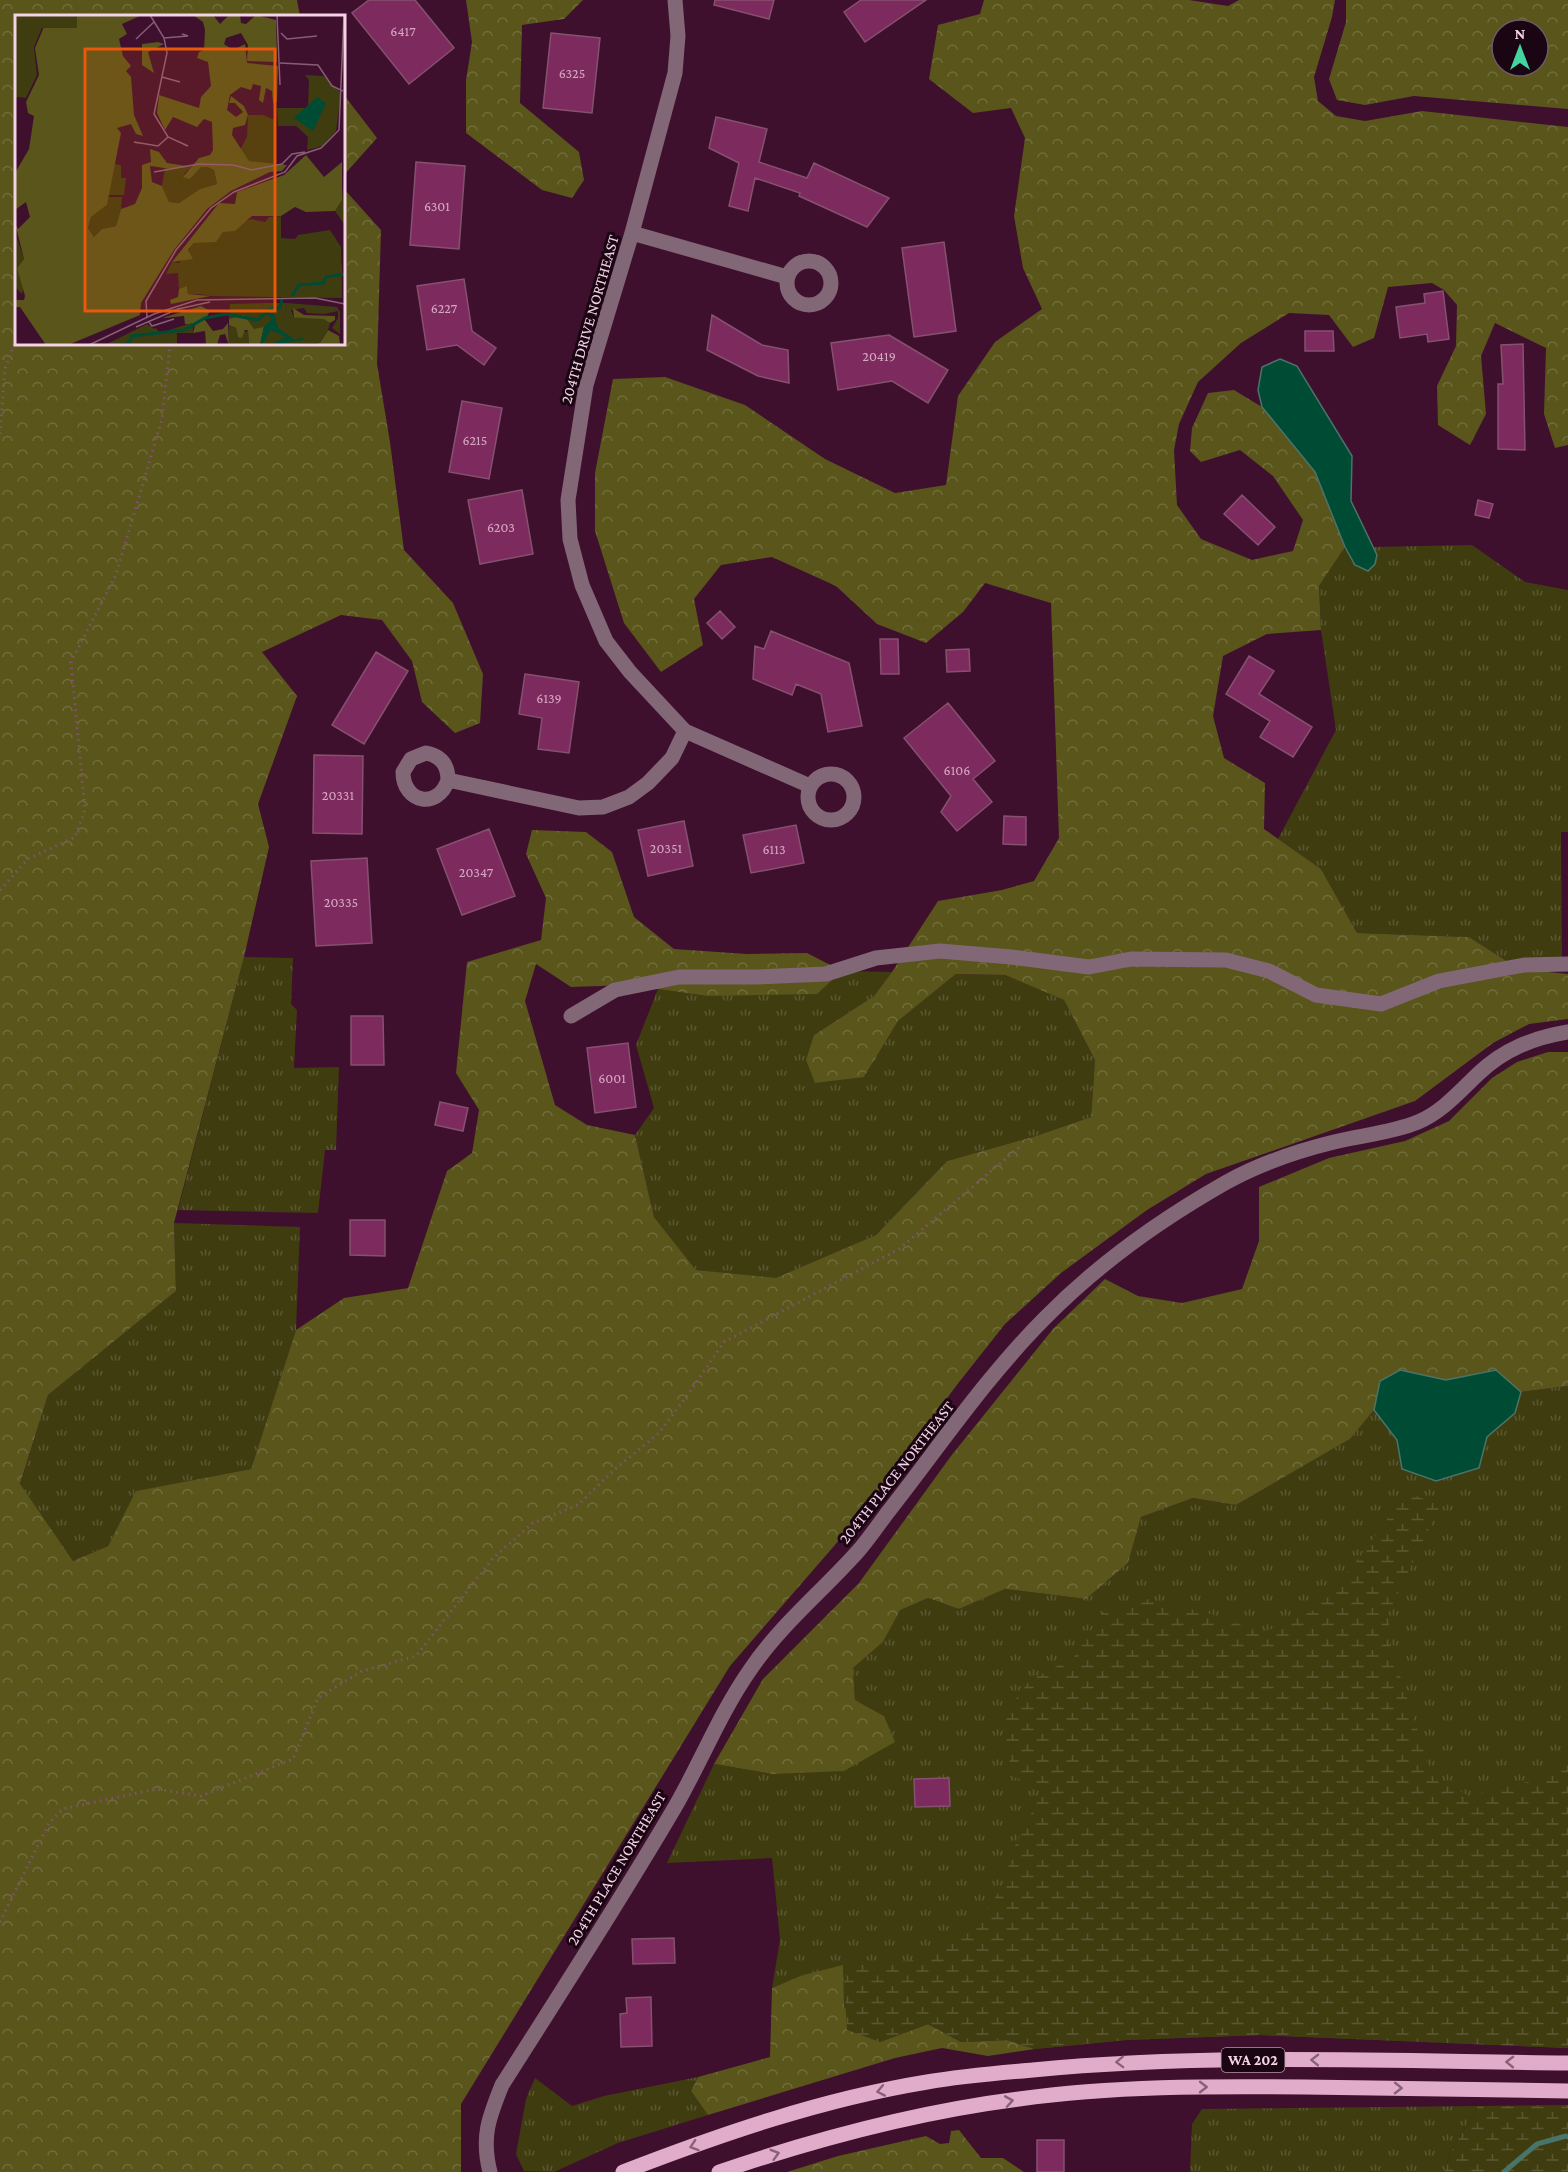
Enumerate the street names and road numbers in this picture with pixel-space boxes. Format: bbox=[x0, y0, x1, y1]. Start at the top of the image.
street label: 204TH DRIVE NORTHEAST bbox=[557, 232, 622, 406]
street label: 204TH PLACE NORTHEAST bbox=[836, 1398, 957, 1547]
street label: 204TH PLACE NORTHEAST bbox=[564, 1788, 669, 1948]
road number: WA 202 bbox=[1222, 2048, 1284, 2072]

